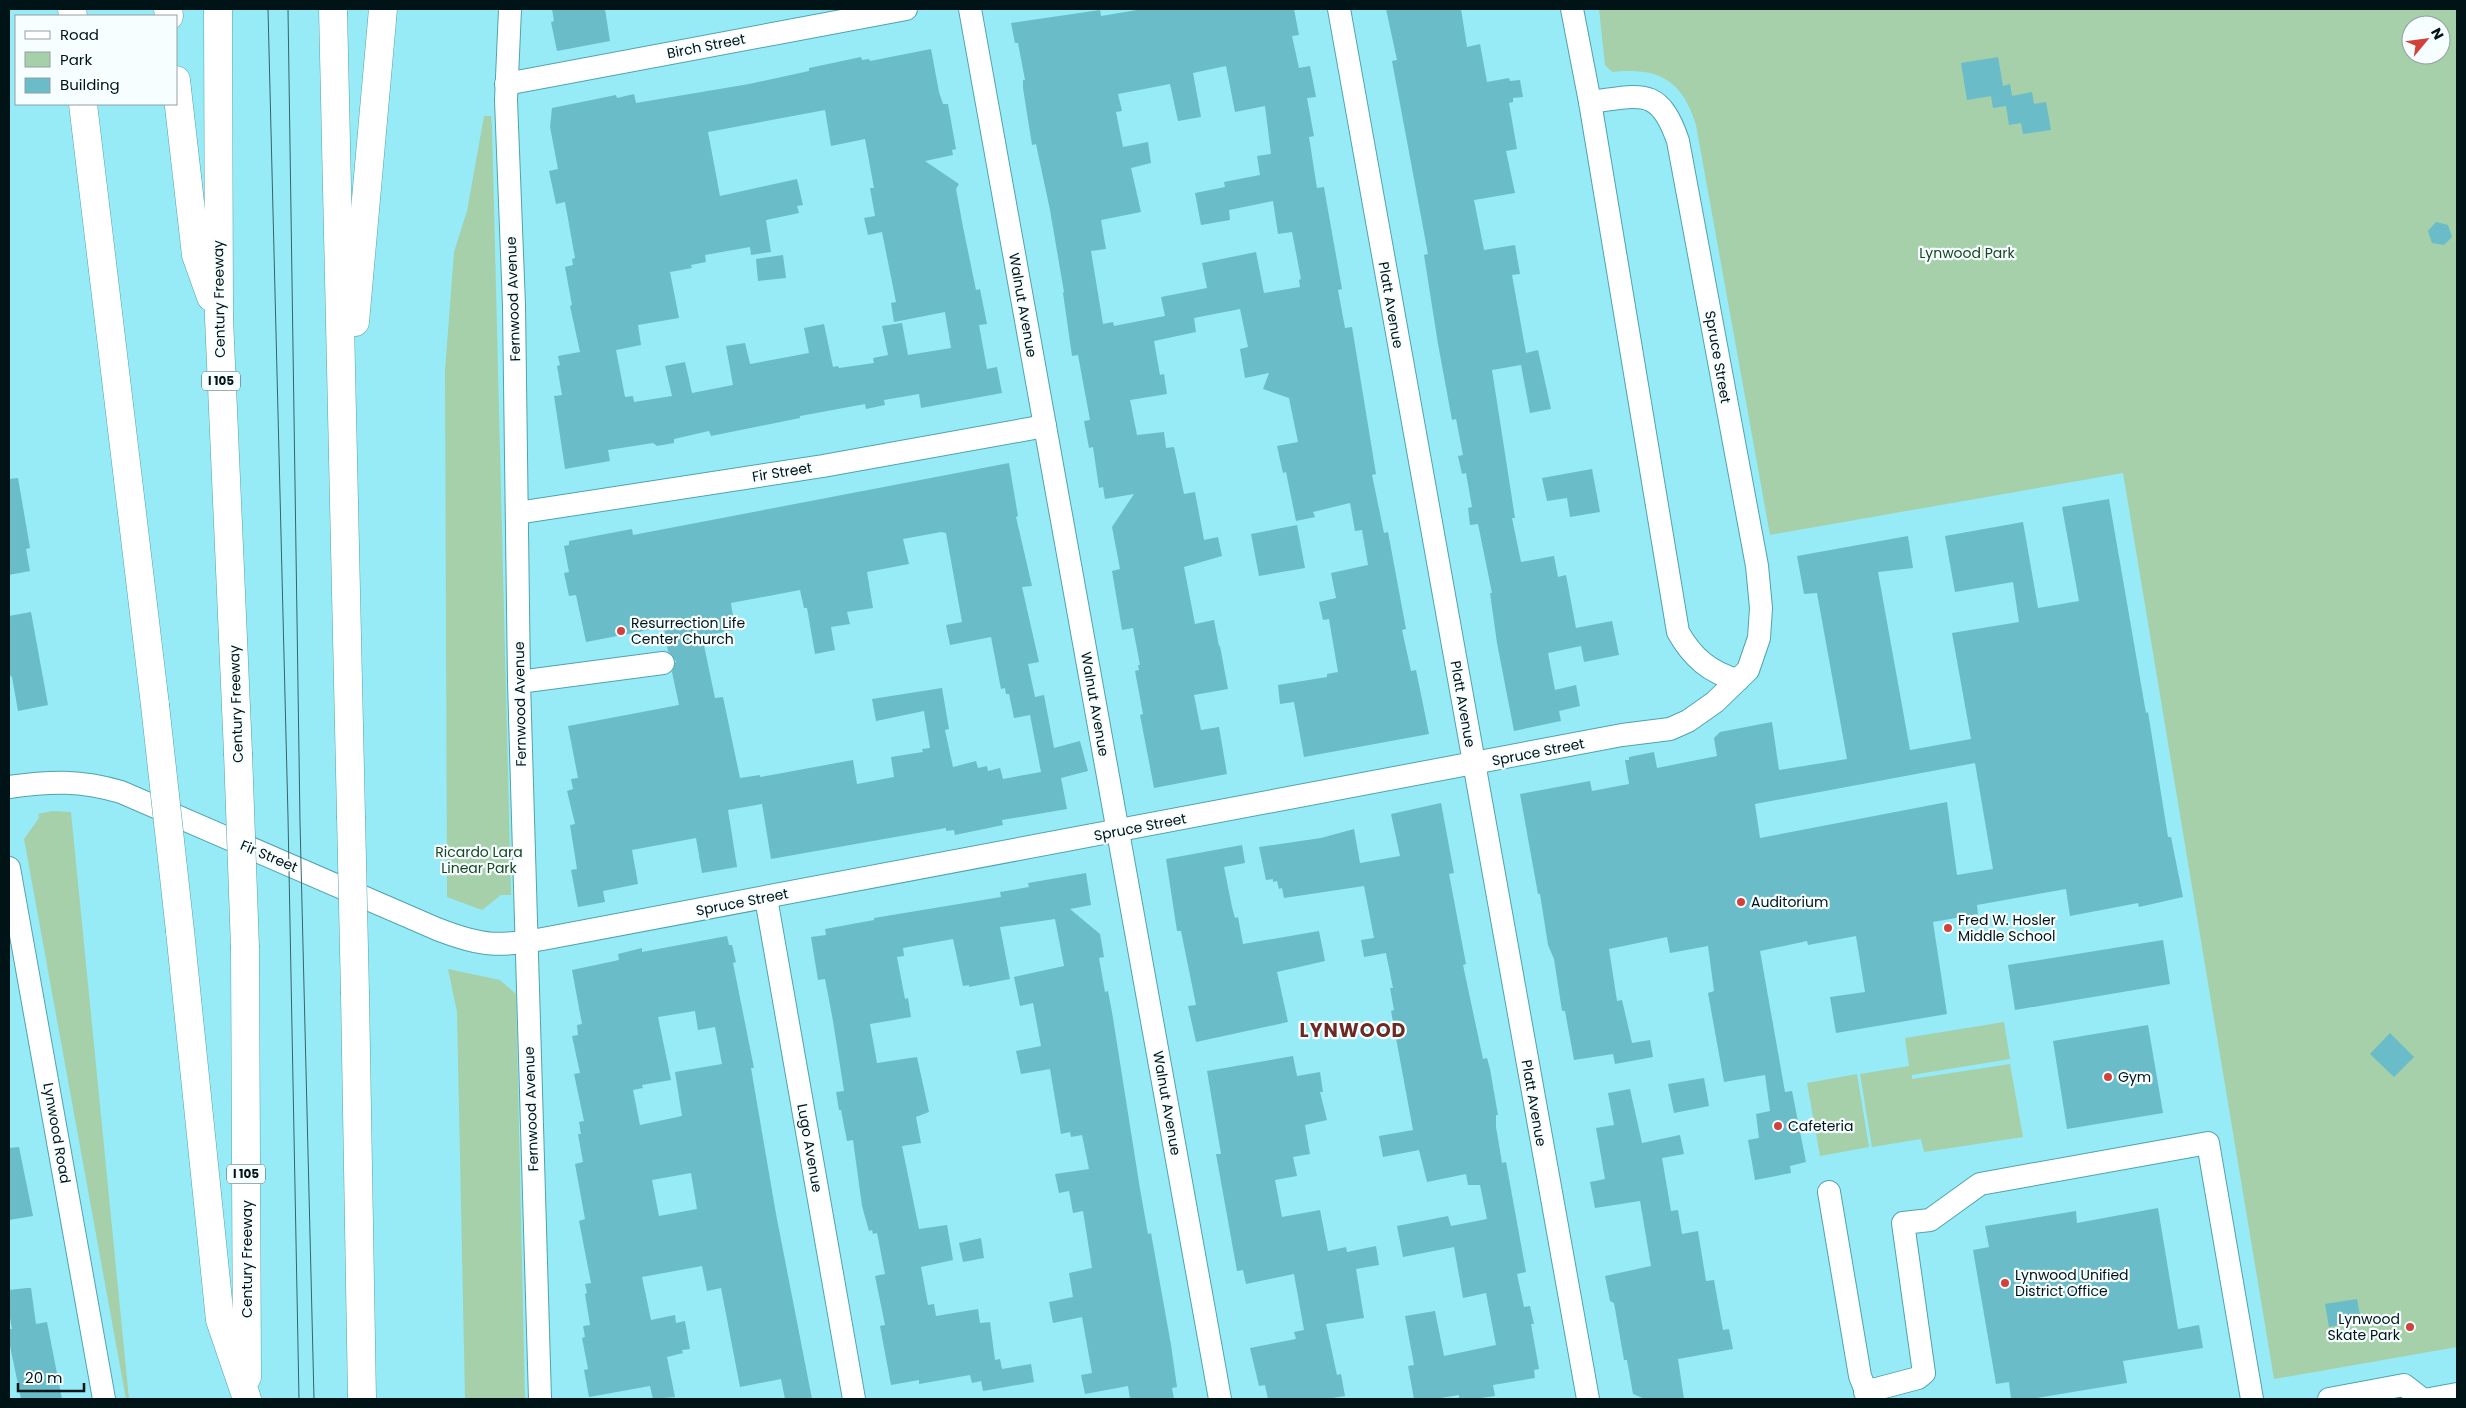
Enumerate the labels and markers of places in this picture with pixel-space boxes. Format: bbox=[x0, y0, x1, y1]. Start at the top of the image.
place label: Resurrection Life Center Church bbox=[631, 613, 745, 649]
marker: Resurrection Life Center Church bbox=[615, 625, 627, 637]
place label: Auditorium bbox=[1751, 892, 1828, 912]
marker: Auditorium bbox=[1735, 896, 1747, 908]
place label: Fred W. Hosler Middle School bbox=[1958, 910, 2056, 946]
marker: Fred W. Hosler Middle School bbox=[1942, 922, 1954, 934]
place label: Gym bbox=[2118, 1067, 2151, 1087]
marker: Gym bbox=[2102, 1071, 2114, 1083]
place label: Cafeteria bbox=[1788, 1116, 1853, 1136]
marker: Cafeteria bbox=[1772, 1120, 1784, 1132]
place label: Lynwood Unified District Office bbox=[2015, 1265, 2129, 1301]
marker: Lynwood Unified District Office bbox=[1999, 1277, 2011, 1289]
place label: Lynwood Skate Park bbox=[2328, 1309, 2401, 1345]
marker: Lynwood Skate Park bbox=[2404, 1321, 2416, 1333]

